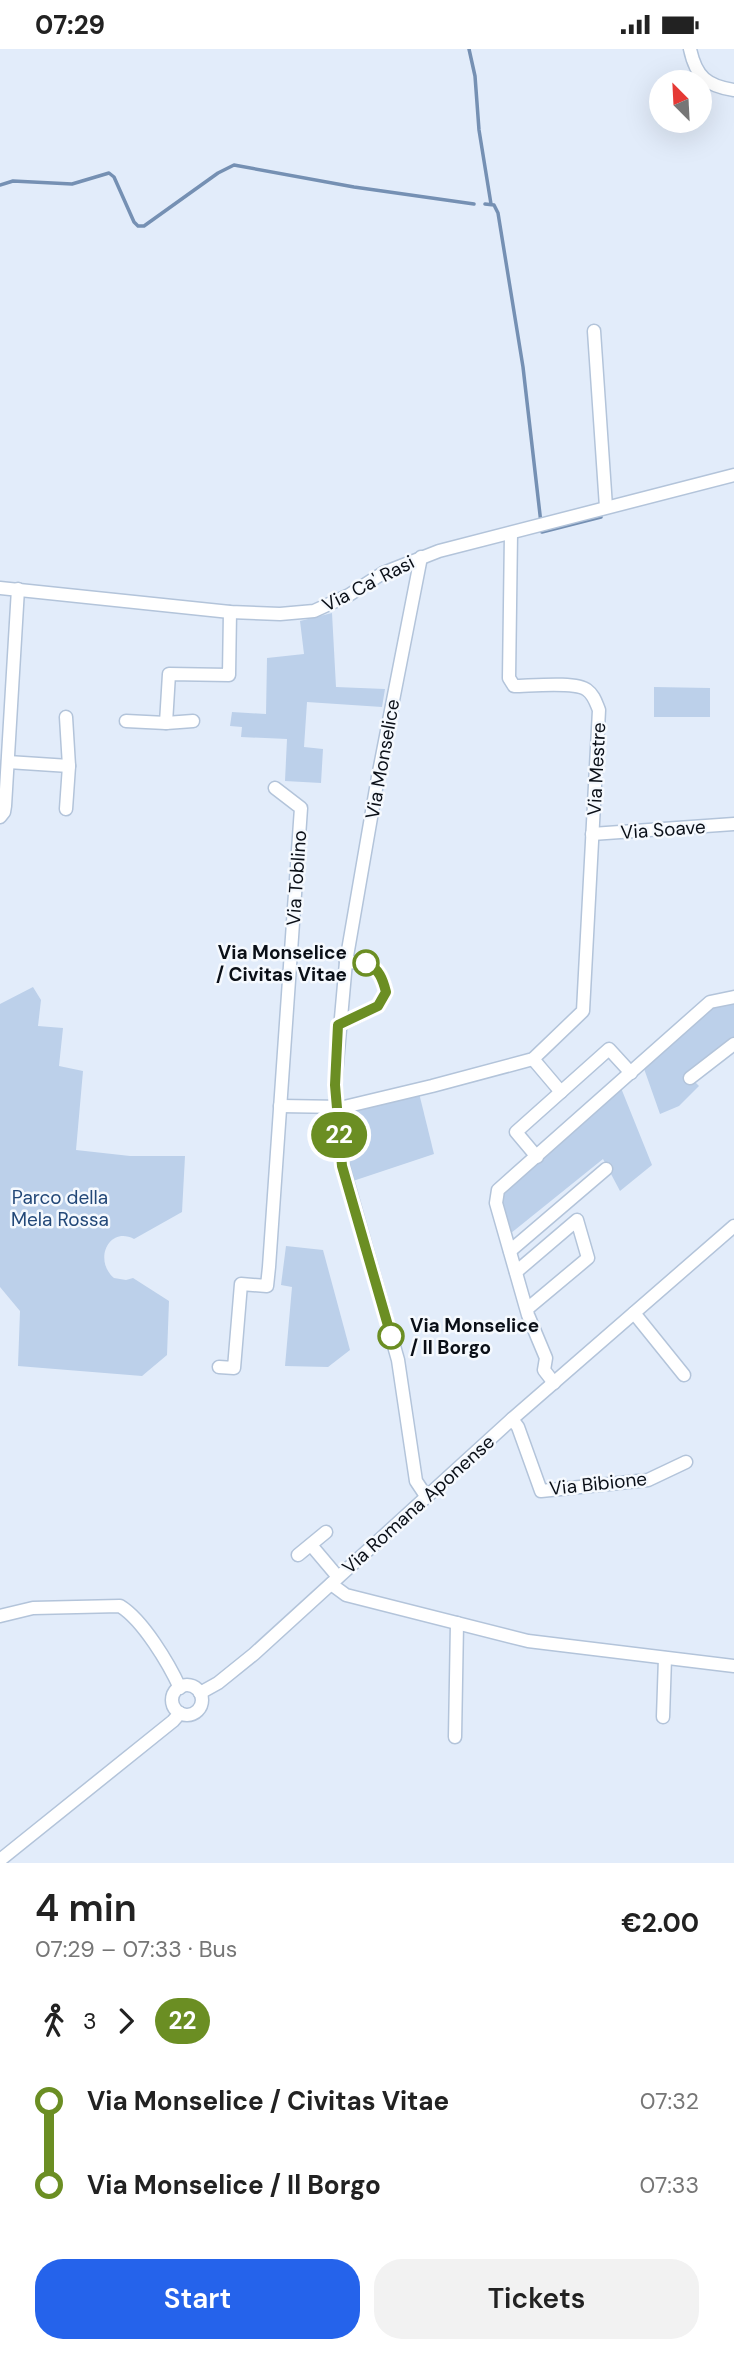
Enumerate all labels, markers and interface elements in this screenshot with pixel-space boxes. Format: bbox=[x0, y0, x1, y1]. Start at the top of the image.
text: 07:29 bbox=[35, 8, 105, 42]
north arrow bbox=[649, 70, 712, 133]
map controls bbox=[649, 70, 712, 133]
street label: Via Ca' Rasi bbox=[318, 550, 419, 617]
street label: Via Monselice bbox=[360, 697, 405, 821]
street label: Via Mestre bbox=[582, 722, 611, 816]
street label: Via Soave bbox=[620, 814, 706, 845]
street label: Via Toblino bbox=[281, 829, 312, 927]
place label: Via Monselice / Civitas Vitae bbox=[216, 940, 347, 987]
marker: Via Monselice / Civitas Vitae bbox=[353, 950, 379, 976]
line badge: 22 bbox=[308, 1112, 370, 1158]
text: 22 bbox=[325, 1119, 353, 1150]
park label: Parco della Mela Rossa bbox=[11, 1185, 109, 1232]
place label: Via Monselice / Il Borgo bbox=[410, 1313, 539, 1360]
marker: Via Monselice / Il Borgo bbox=[378, 1323, 404, 1349]
street label: Via Romana Aponense bbox=[337, 1429, 500, 1580]
street label: Via Bibione bbox=[548, 1466, 648, 1501]
text: 4 min bbox=[35, 1883, 137, 1933]
text: €2.00 bbox=[621, 1906, 699, 1940]
text: 07:29 – 07:33 · Bus bbox=[35, 1934, 237, 1964]
icon: walk bbox=[35, 2002, 73, 2040]
icon: forward bbox=[107, 2002, 145, 2040]
text: 22 bbox=[169, 2005, 196, 2036]
text: 3 bbox=[83, 2006, 97, 2036]
text: Via Monselice / Civitas Vitae bbox=[87, 2084, 449, 2118]
text: 07:32 bbox=[640, 2086, 699, 2116]
text: Via Monselice / Il Borgo bbox=[87, 2168, 381, 2202]
text: 07:33 bbox=[639, 2170, 699, 2200]
button: Start bbox=[35, 2259, 360, 2339]
button: Tickets bbox=[374, 2259, 699, 2339]

